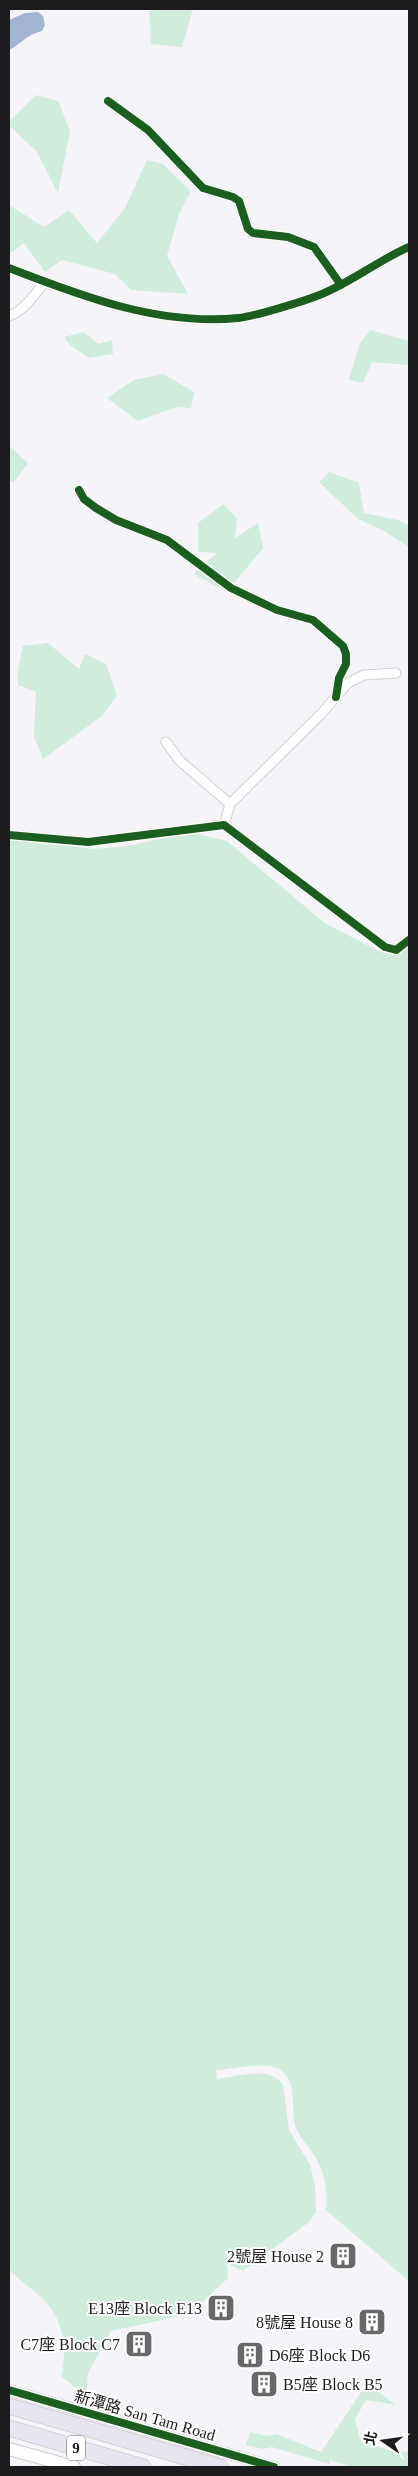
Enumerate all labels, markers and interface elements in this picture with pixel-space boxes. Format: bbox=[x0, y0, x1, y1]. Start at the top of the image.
building icon: 2號屋 House 2 bbox=[328, 2241, 358, 2271]
place label: 2號屋 House 2 bbox=[227, 2248, 324, 2265]
building icon: E13座 Block E13 bbox=[206, 2293, 236, 2323]
place label: E13座 Block E13 bbox=[88, 2300, 202, 2317]
building icon: 8號屋 House 8 bbox=[357, 2307, 387, 2337]
place label: 8號屋 House 8 bbox=[256, 2314, 353, 2331]
building icon: C7座 Block C7 bbox=[124, 2329, 154, 2359]
place label: C7座 Block C7 bbox=[20, 2336, 120, 2353]
building icon: D6座 Block D6 bbox=[235, 2340, 265, 2370]
place label: D6座 Block D6 bbox=[269, 2347, 370, 2364]
building icon: B5座 Block B5 bbox=[249, 2369, 279, 2399]
place label: B5座 Block B5 bbox=[283, 2376, 383, 2393]
street label: 新潭路 San Tam Road bbox=[72, 2387, 217, 2444]
north arrow bbox=[358, 2416, 408, 2466]
text: 北 bbox=[362, 2430, 380, 2447]
road number: 9 bbox=[67, 2436, 85, 2460]

